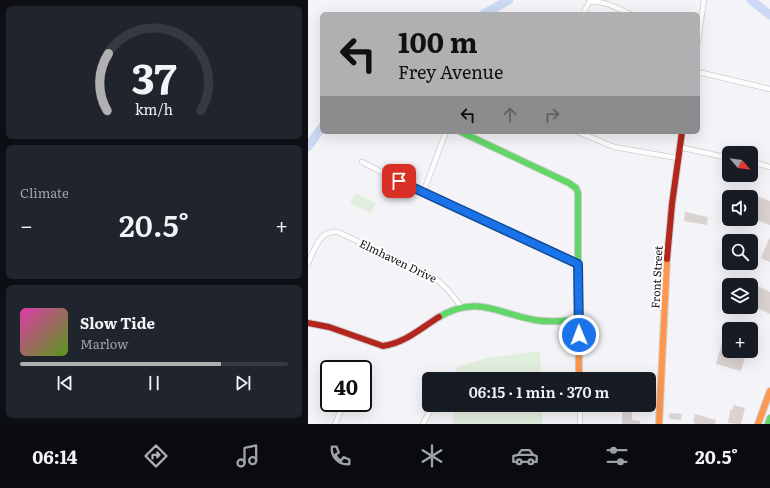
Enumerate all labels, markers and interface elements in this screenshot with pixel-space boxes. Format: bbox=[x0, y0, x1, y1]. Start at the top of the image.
text: 100 m bbox=[398, 20, 478, 62]
icon: left bbox=[332, 28, 384, 80]
text: 37 bbox=[132, 44, 177, 106]
text: Frey Avenue bbox=[398, 58, 503, 85]
text: km/h bbox=[135, 97, 174, 118]
icon: left bbox=[457, 104, 479, 126]
icon: ahead bbox=[499, 104, 521, 126]
icon: right bbox=[541, 104, 563, 126]
north arrow bbox=[722, 146, 758, 182]
map controls bbox=[722, 146, 758, 358]
pin bbox=[382, 164, 416, 198]
icon: arrive bbox=[388, 170, 410, 192]
text: Climate bbox=[20, 183, 69, 202]
button: sound bbox=[722, 190, 758, 226]
text: 20.5° bbox=[119, 202, 189, 246]
text: − bbox=[20, 208, 33, 241]
text: + bbox=[275, 208, 288, 241]
street label: Elmhaven Drive bbox=[357, 234, 440, 286]
button: search bbox=[722, 234, 758, 270]
street label: Front Street bbox=[646, 244, 666, 309]
button: layers bbox=[722, 278, 758, 314]
text: Slow Tide bbox=[80, 311, 155, 334]
position arrow bbox=[558, 314, 600, 356]
button: + bbox=[722, 322, 758, 358]
text: Marlow bbox=[80, 334, 128, 353]
speed limit sign: 40 bbox=[320, 360, 372, 412]
icon: previous bbox=[54, 372, 76, 394]
icon: pause bbox=[143, 372, 165, 394]
icon: next bbox=[232, 372, 254, 394]
text: 06:15 · 1 min · 370 m bbox=[469, 380, 609, 403]
icon: directions bbox=[142, 442, 170, 470]
icon: music bbox=[234, 442, 262, 470]
icon: phone bbox=[326, 442, 354, 470]
icon: climate bbox=[418, 442, 446, 470]
icon: car bbox=[511, 442, 539, 470]
icon: filters bbox=[603, 442, 631, 470]
text: 06:14 bbox=[32, 443, 77, 470]
text: 20.5° bbox=[695, 443, 738, 470]

